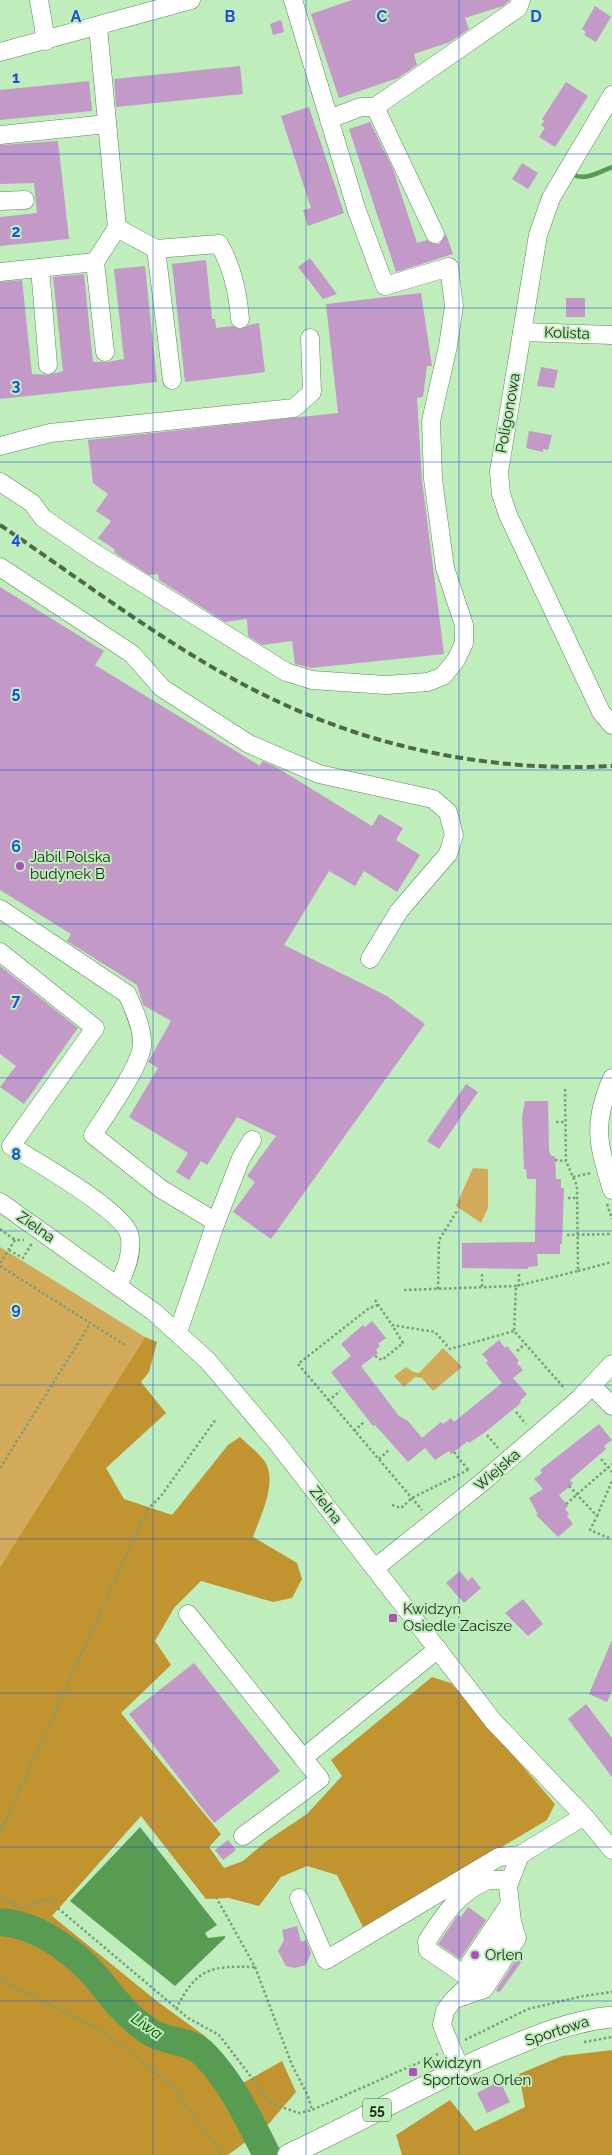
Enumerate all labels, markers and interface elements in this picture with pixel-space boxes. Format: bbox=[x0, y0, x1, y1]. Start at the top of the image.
text: A bbox=[71, 7, 82, 26]
text: B bbox=[225, 7, 236, 26]
text: C bbox=[377, 7, 388, 26]
text: D bbox=[530, 7, 542, 26]
text: 1 bbox=[12, 68, 20, 87]
text: 2 bbox=[11, 222, 21, 241]
street label: Kolista bbox=[544, 323, 590, 343]
street label: Poligonowa bbox=[492, 371, 524, 455]
text: 3 bbox=[12, 376, 21, 395]
text: 4 bbox=[11, 529, 21, 548]
text: 5 bbox=[12, 683, 21, 702]
text: 6 bbox=[11, 837, 21, 856]
place label: Jabil Polska budynek B bbox=[30, 848, 111, 883]
marker: Jabil Polska budynek B bbox=[14, 860, 26, 872]
text: 7 bbox=[12, 991, 21, 1010]
text: 8 bbox=[11, 1145, 21, 1164]
street label: Zielna bbox=[13, 1207, 59, 1247]
text: 9 bbox=[11, 1299, 21, 1318]
street label: Wiejska bbox=[471, 1445, 523, 1495]
street label: Zielna bbox=[306, 1483, 346, 1527]
place label: Kwidzyn Osiedle Zacisze bbox=[403, 1600, 512, 1635]
marker: Kwidzyn Osiedle Zacisze bbox=[387, 1612, 399, 1624]
place label: Orlen bbox=[485, 1946, 523, 1964]
marker: Orlen bbox=[469, 1949, 481, 1961]
water label: Liwa bbox=[128, 2009, 167, 2044]
street label: Sportowa bbox=[523, 2012, 591, 2050]
place label: Kwidzyn Sportowa Orlen bbox=[423, 2054, 531, 2089]
marker: Kwidzyn Sportowa Orlen bbox=[407, 2066, 419, 2078]
road number: 55 bbox=[363, 2098, 391, 2122]

